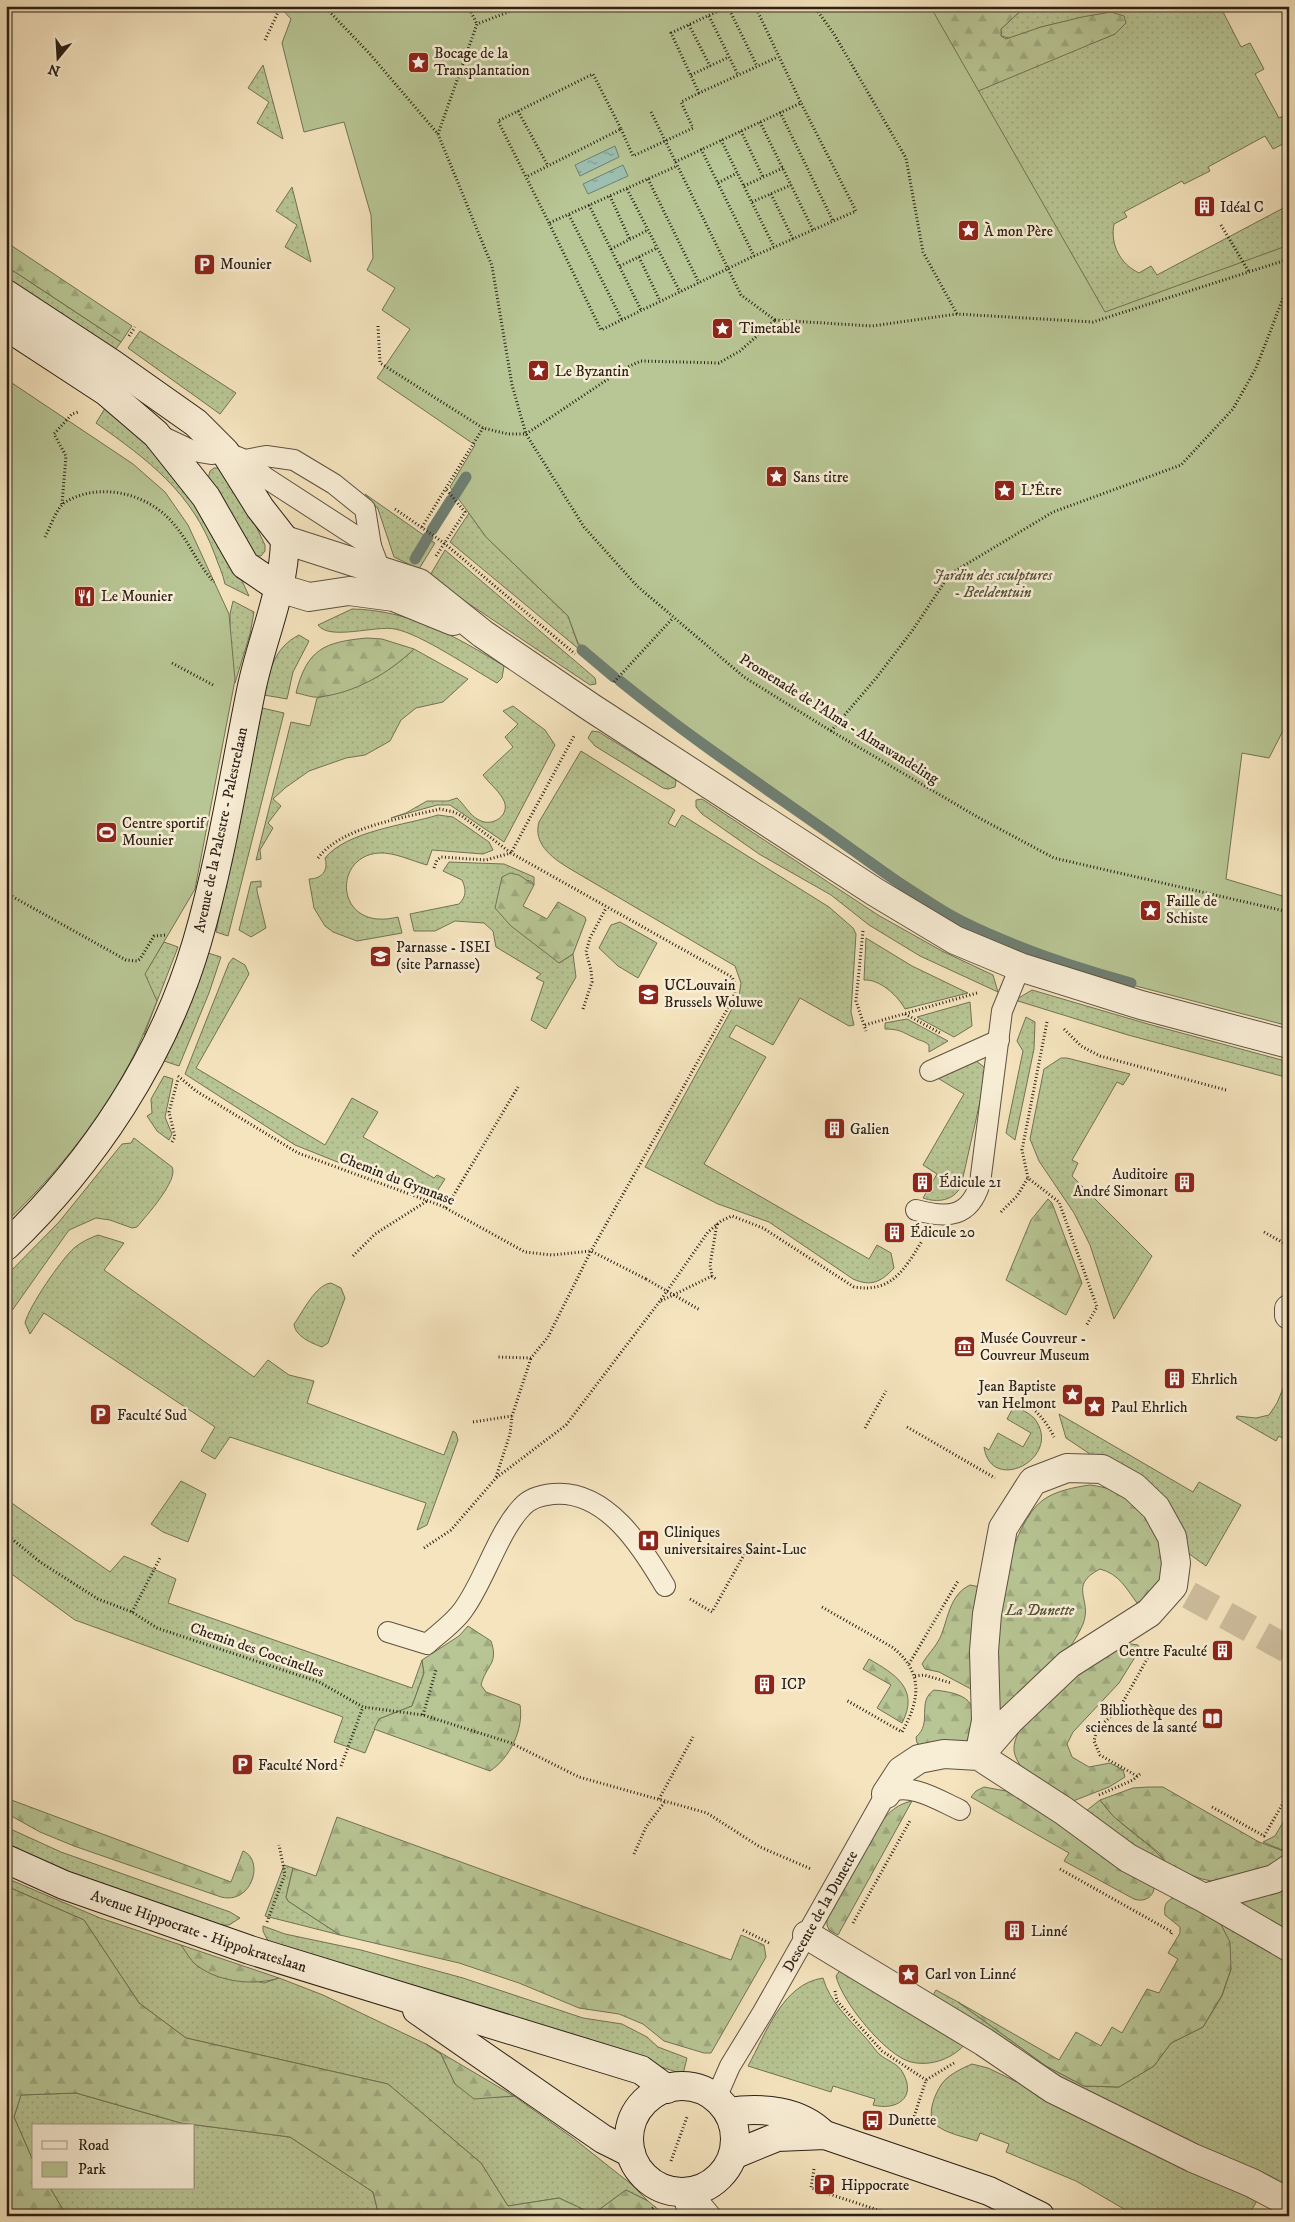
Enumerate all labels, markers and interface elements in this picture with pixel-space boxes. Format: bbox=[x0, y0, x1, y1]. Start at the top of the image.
north arrow bbox=[32, 32, 82, 82]
place label: Bocage de la Transplantation bbox=[434, 44, 530, 80]
place icon: Bocage de la Transplantation bbox=[406, 50, 430, 74]
text: N bbox=[46, 59, 63, 80]
building icon: Idéal C bbox=[1192, 195, 1216, 219]
place label: Idéal C bbox=[1220, 198, 1264, 217]
place icon: À mon Père bbox=[956, 219, 980, 243]
place label: À mon Père bbox=[984, 221, 1053, 241]
parking icon: Mounier bbox=[192, 252, 216, 276]
place label: Mounier bbox=[220, 255, 272, 274]
place icon: Timetable bbox=[711, 316, 735, 340]
place label: Timetable bbox=[739, 319, 800, 338]
place icon: Le Byzantin bbox=[527, 359, 551, 383]
place label: Le Byzantin bbox=[555, 362, 629, 381]
place icon: Sans titre bbox=[765, 465, 789, 489]
place label: Sans titre bbox=[793, 468, 849, 487]
place icon: L'Être bbox=[993, 478, 1017, 502]
place label: L'Être bbox=[1021, 481, 1062, 500]
park label: Jardin des sculptures - Beeldentuin bbox=[934, 566, 1053, 602]
restaurant icon: Le Mounier bbox=[73, 584, 97, 608]
place label: Le Mounier bbox=[101, 587, 173, 606]
street label: Promenade de l'Alma - Almawandeling bbox=[736, 650, 943, 789]
street label: Avenue de la Palestre - Palestrelaan bbox=[190, 725, 252, 935]
place label: Centre sportif Mounier bbox=[122, 814, 207, 850]
sports icon: Centre sportif Mounier bbox=[94, 820, 118, 844]
place label: Faille de Schiste bbox=[1166, 892, 1217, 928]
place icon: Faille de Schiste bbox=[1138, 898, 1162, 922]
place label: Parnasse - ISEI (site Parnasse) bbox=[396, 938, 490, 974]
school or university icon: Parnasse - ISEI (site Parnasse) bbox=[368, 944, 392, 968]
place label: UCLouvain Brussels Woluwe bbox=[664, 976, 763, 1012]
school or university icon: UCLouvain Brussels Woluwe bbox=[636, 982, 660, 1006]
building icon: Galien bbox=[822, 1117, 846, 1141]
place label: Galien bbox=[850, 1120, 889, 1139]
street label: Chemin du Gymnase bbox=[336, 1148, 458, 1210]
place label: Auditoire André Simonart bbox=[1073, 1165, 1168, 1201]
building icon: Édicule 21 bbox=[911, 1170, 935, 1194]
building icon: Auditoire André Simonart bbox=[1172, 1171, 1196, 1195]
place label: Édicule 21 bbox=[939, 1173, 1001, 1192]
building icon: Édicule 20 bbox=[882, 1220, 906, 1244]
place label: Édicule 20 bbox=[910, 1223, 975, 1242]
place label: Musée Couvreur - Couvreur Museum bbox=[980, 1329, 1089, 1365]
museum icon: Musée Couvreur - Couvreur Museum bbox=[952, 1335, 976, 1359]
building icon: Ehrlich bbox=[1163, 1367, 1187, 1391]
place label: Ehrlich bbox=[1191, 1370, 1238, 1389]
place label: Jean Baptiste van Helmont bbox=[977, 1377, 1056, 1413]
place icon: Jean Baptiste van Helmont bbox=[1060, 1383, 1084, 1407]
place icon: Paul Ehrlich bbox=[1083, 1395, 1107, 1419]
place label: Paul Ehrlich bbox=[1111, 1398, 1188, 1417]
parking icon: Faculté Sud bbox=[89, 1403, 113, 1427]
place label: Faculté Sud bbox=[117, 1406, 188, 1425]
place label: Cliniques universitaires Saint-Luc bbox=[664, 1523, 807, 1559]
hospital icon: Cliniques universitaires Saint-Luc bbox=[636, 1529, 660, 1553]
park label: La Dunette bbox=[1005, 1601, 1075, 1620]
street label: Chemin des Coccinelles bbox=[188, 1618, 326, 1682]
building icon: Centre Faculté bbox=[1211, 1639, 1235, 1663]
place label: Centre Faculté bbox=[1119, 1642, 1208, 1661]
building icon: ICP bbox=[753, 1672, 777, 1696]
place label: ICP bbox=[781, 1675, 806, 1694]
place label: Bibliothèque des sciences de la santé bbox=[1086, 1701, 1198, 1737]
library icon: Bibliothèque des sciences de la santé bbox=[1201, 1707, 1225, 1731]
parking icon: Faculté Nord bbox=[230, 1753, 254, 1777]
place label: Faculté Nord bbox=[258, 1756, 338, 1775]
street label: Descente de la Dunette bbox=[778, 1847, 862, 1975]
street label: Avenue Hippocrate - Hippokrateslaan bbox=[88, 1886, 309, 1976]
building icon: Linné bbox=[1003, 1919, 1027, 1943]
place label: Linné bbox=[1031, 1922, 1068, 1941]
place icon: Carl von Linné bbox=[897, 1962, 921, 1986]
place label: Carl von Linné bbox=[925, 1965, 1017, 1984]
bus stop icon: Dunette bbox=[860, 2108, 884, 2132]
place label: Dunette bbox=[888, 2111, 936, 2130]
legend bbox=[32, 2124, 195, 2190]
text: Road bbox=[78, 2136, 110, 2155]
text: Park bbox=[78, 2160, 107, 2179]
parking icon: Hippocrate bbox=[813, 2173, 837, 2197]
place label: Hippocrate bbox=[841, 2176, 909, 2195]

